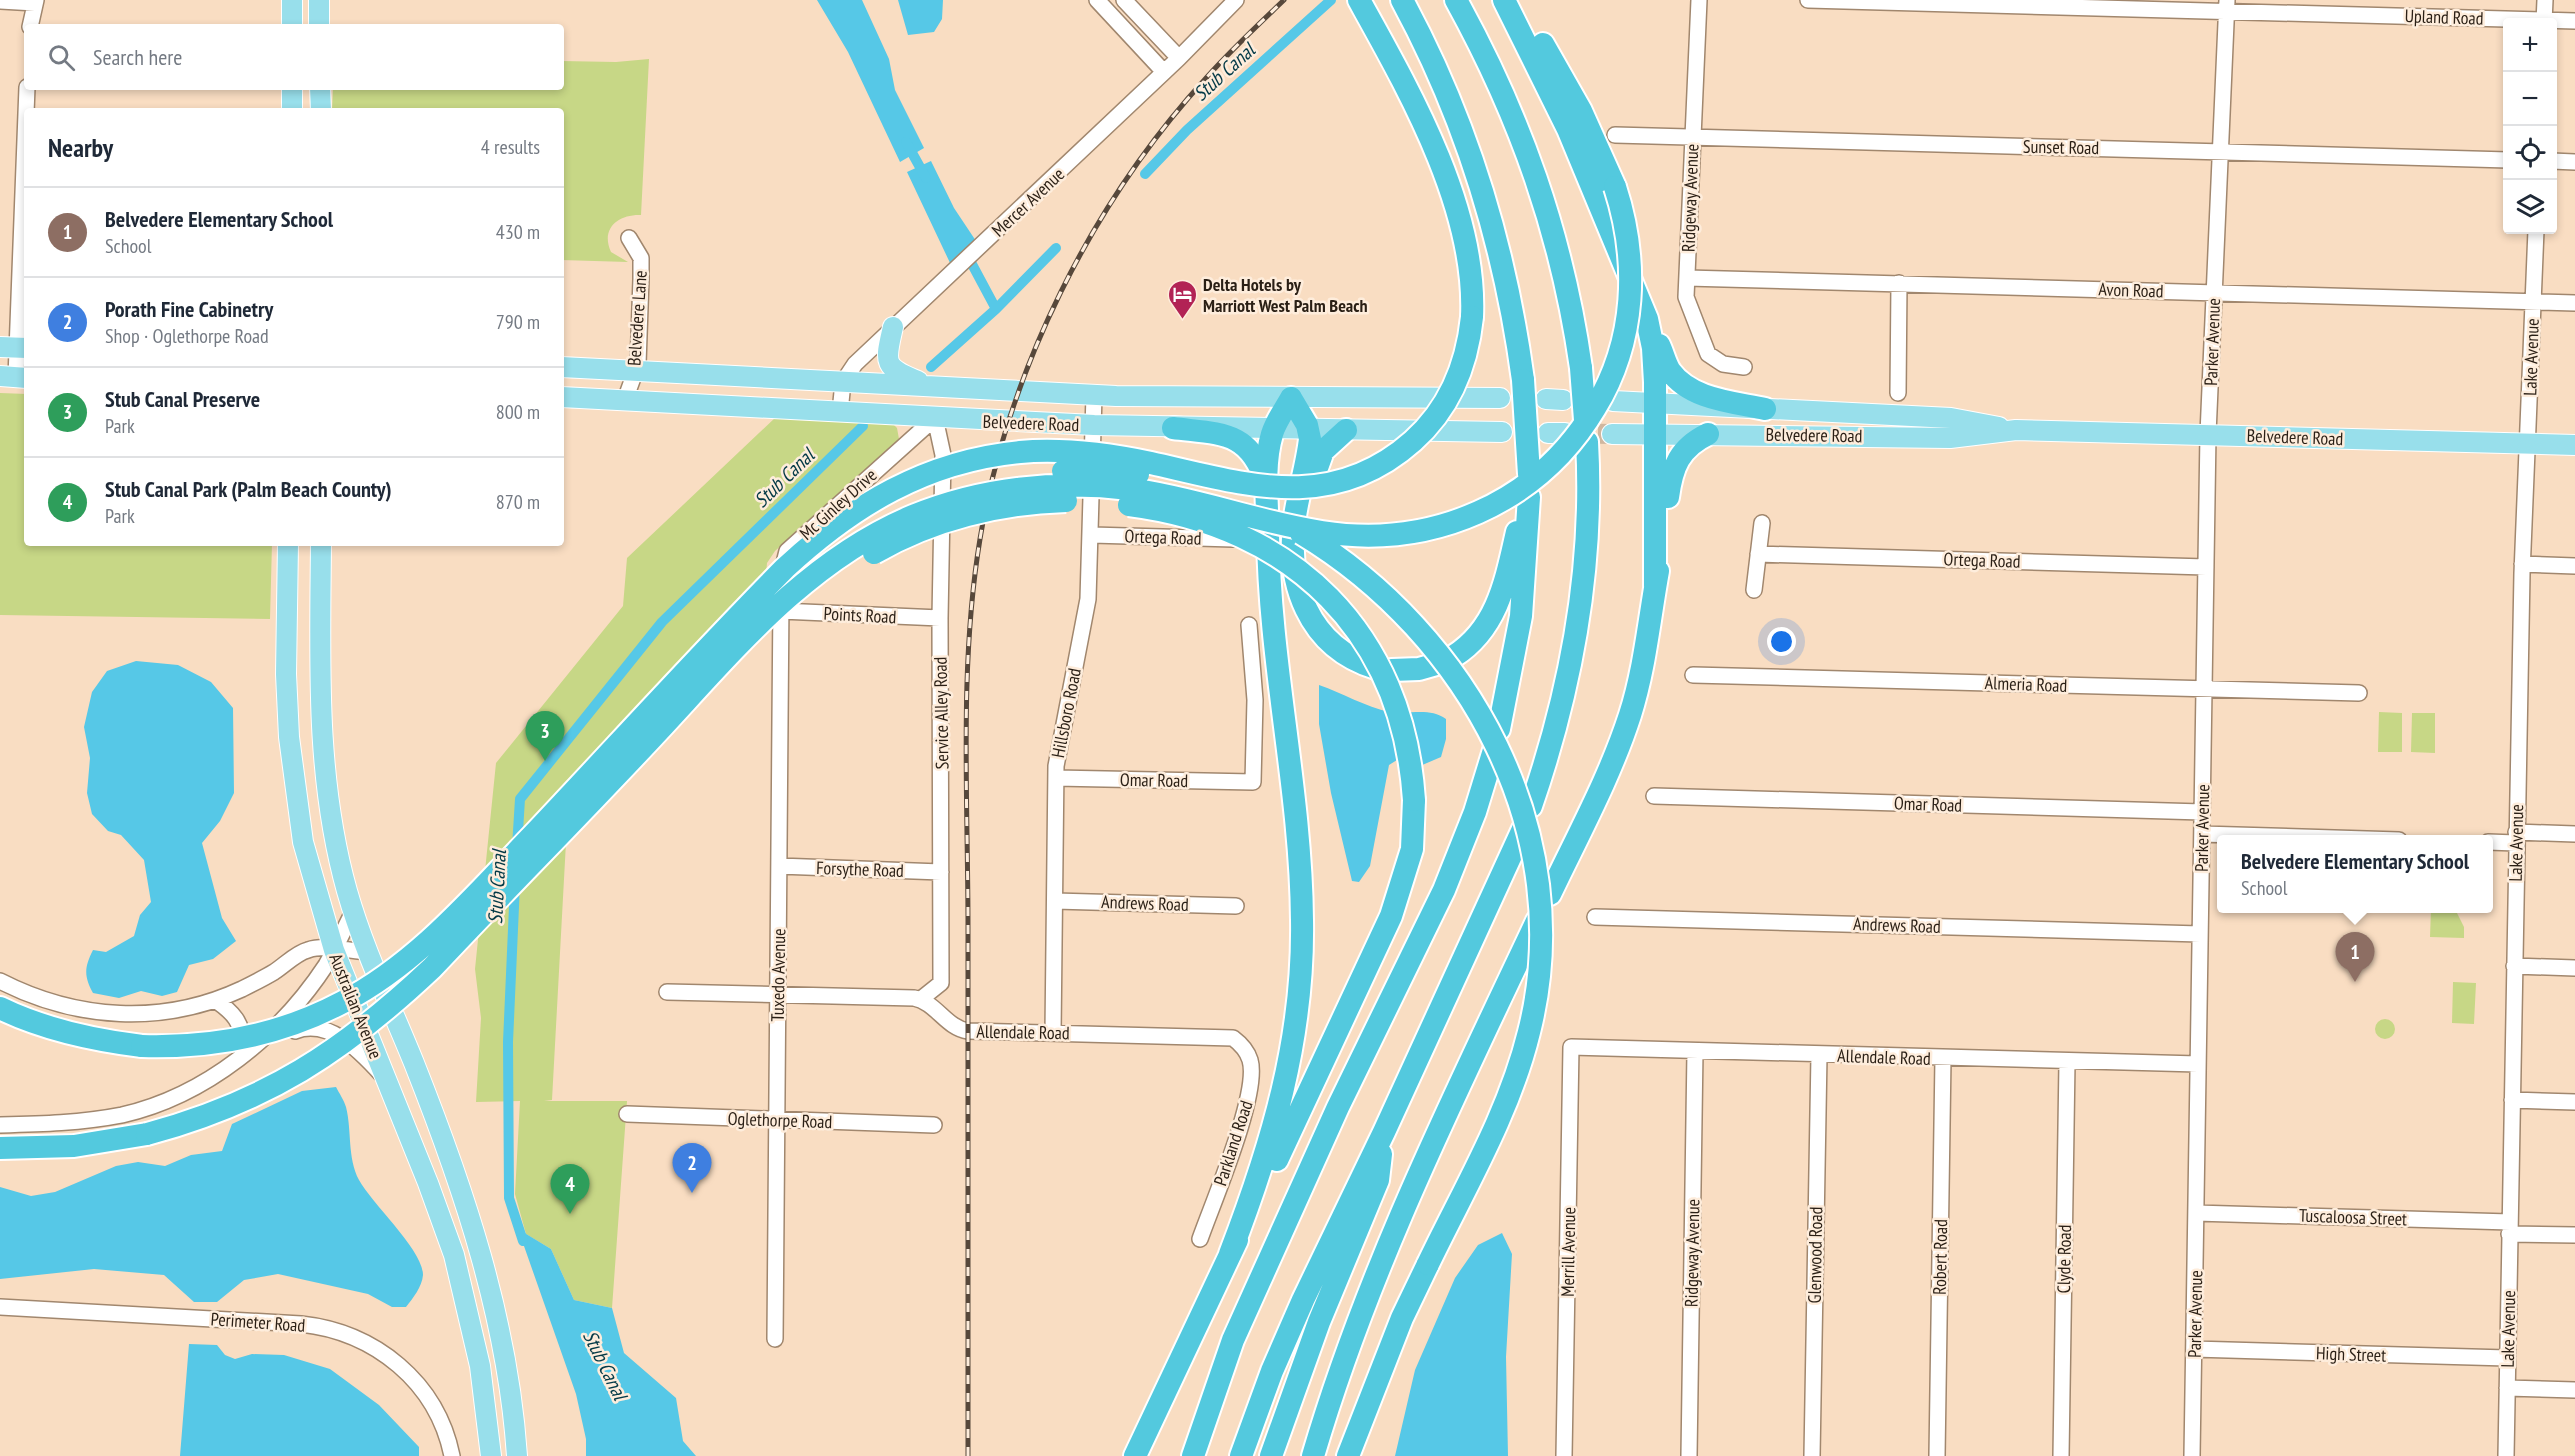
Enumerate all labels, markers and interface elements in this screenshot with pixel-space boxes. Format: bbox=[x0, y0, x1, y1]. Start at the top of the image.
street label: Upland Road bbox=[2404, 4, 2484, 30]
map controls bbox=[2503, 18, 2557, 234]
button: + bbox=[2503, 18, 2557, 72]
search box bbox=[24, 24, 564, 90]
water label: Stub Canal bbox=[1188, 36, 1262, 106]
icon: search bbox=[45, 41, 78, 74]
text: Search here bbox=[93, 43, 182, 71]
button: − bbox=[2503, 72, 2557, 126]
button: locate bbox=[2503, 126, 2557, 180]
text: Nearby bbox=[48, 131, 113, 164]
text: 4 results bbox=[481, 134, 540, 160]
street label: Sunset Road bbox=[2023, 135, 2099, 159]
street label: Ridgeway Avenue bbox=[1677, 143, 1703, 253]
street label: Mercer Avenue bbox=[987, 163, 1069, 241]
button: layers bbox=[2503, 180, 2557, 234]
text: Belvedere Elementary School bbox=[105, 205, 333, 233]
text: 1 bbox=[63, 219, 72, 245]
text: 430 m bbox=[496, 219, 540, 245]
text: School bbox=[105, 233, 151, 259]
street label: Belvedere Lane bbox=[622, 269, 652, 367]
place label: Delta Hotels by Marriott West Palm Beach bbox=[1203, 273, 1368, 317]
street label: Avon Road bbox=[2098, 277, 2164, 303]
hotel icon: Delta Hotels by Marriott West Palm Beach bbox=[1166, 278, 1198, 320]
text: Porath Fine Cabinetry bbox=[105, 295, 273, 323]
street label: Parker Avenue bbox=[2199, 298, 2225, 386]
text: 2 bbox=[63, 309, 72, 335]
text: 790 m bbox=[496, 309, 540, 335]
street label: Lake Avenue bbox=[2518, 318, 2544, 396]
text: Shop · Oglethorpe Road bbox=[105, 323, 269, 349]
text: Stub Canal Preserve bbox=[105, 385, 260, 413]
text: 3 bbox=[63, 399, 72, 425]
text: 800 m bbox=[496, 399, 540, 425]
street label: Belvedere Road bbox=[982, 410, 1080, 436]
text: Park bbox=[105, 413, 135, 439]
street label: Belvedere Road bbox=[1765, 423, 1863, 447]
street label: Belvedere Road bbox=[2246, 424, 2344, 450]
water label: Stub Canal bbox=[748, 441, 821, 513]
street label: Mc Ginley Drive bbox=[795, 463, 881, 545]
text: Stub Canal Park (Palm Beach County) bbox=[105, 475, 392, 503]
text: 4 bbox=[63, 489, 72, 515]
text: 870 m bbox=[496, 489, 540, 515]
text: Park bbox=[105, 503, 135, 529]
street label: Ortega Road bbox=[1124, 524, 1202, 550]
street label: Ortega Road bbox=[1943, 547, 2021, 573]
street label: Points Road bbox=[823, 602, 897, 628]
your location bbox=[1767, 627, 1796, 656]
street label: Service Alley Road bbox=[929, 656, 953, 770]
street label: Hillsboro Road bbox=[1046, 666, 1086, 760]
street label: Almeria Road bbox=[1984, 671, 2068, 697]
pin: 3 bbox=[526, 712, 564, 761]
street label: Omar Road bbox=[1120, 768, 1188, 792]
street label: Parker Avenue bbox=[2190, 784, 2214, 872]
street label: Omar Road bbox=[1893, 791, 1963, 817]
street label: Lake Avenue bbox=[2504, 804, 2528, 882]
popup bbox=[2217, 835, 2493, 913]
water label: Stub Canal bbox=[482, 847, 512, 925]
text: Belvedere Elementary School bbox=[2241, 847, 2469, 875]
street label: Forsythe Road bbox=[816, 856, 904, 882]
text: School bbox=[2241, 875, 2287, 901]
street label: Andrews Road bbox=[1101, 890, 1189, 916]
street label: Andrews Road bbox=[1853, 912, 1941, 938]
street label: Tuxedo Avenue bbox=[766, 928, 790, 1022]
pin: 1 bbox=[2336, 932, 2374, 982]
street label: Australian Avenue bbox=[324, 950, 388, 1062]
street label: Allendale Road bbox=[976, 1020, 1070, 1044]
street label: Allendale Road bbox=[1837, 1044, 1931, 1070]
street label: Parkland Road bbox=[1208, 1097, 1258, 1189]
street label: Oglethorpe Road bbox=[727, 1107, 833, 1133]
pin: 2 bbox=[672, 1144, 712, 1193]
pin: 4 bbox=[550, 1164, 590, 1214]
street label: Ridgeway Avenue bbox=[1680, 1199, 1704, 1307]
street label: Tuscaloosa Street bbox=[2299, 1204, 2407, 1230]
street label: Glenwood Road bbox=[1803, 1206, 1827, 1304]
street label: Merrill Avenue bbox=[1556, 1207, 1580, 1297]
street label: Robert Road bbox=[1928, 1219, 1952, 1295]
street label: Clyde Road bbox=[2052, 1224, 2076, 1294]
street label: Parker Avenue bbox=[2183, 1270, 2207, 1358]
street label: Lake Avenue bbox=[2496, 1290, 2520, 1368]
street label: Perimeter Road bbox=[210, 1307, 306, 1337]
water label: Stub Canal bbox=[577, 1326, 634, 1406]
street label: High Street bbox=[2315, 1341, 2387, 1367]

